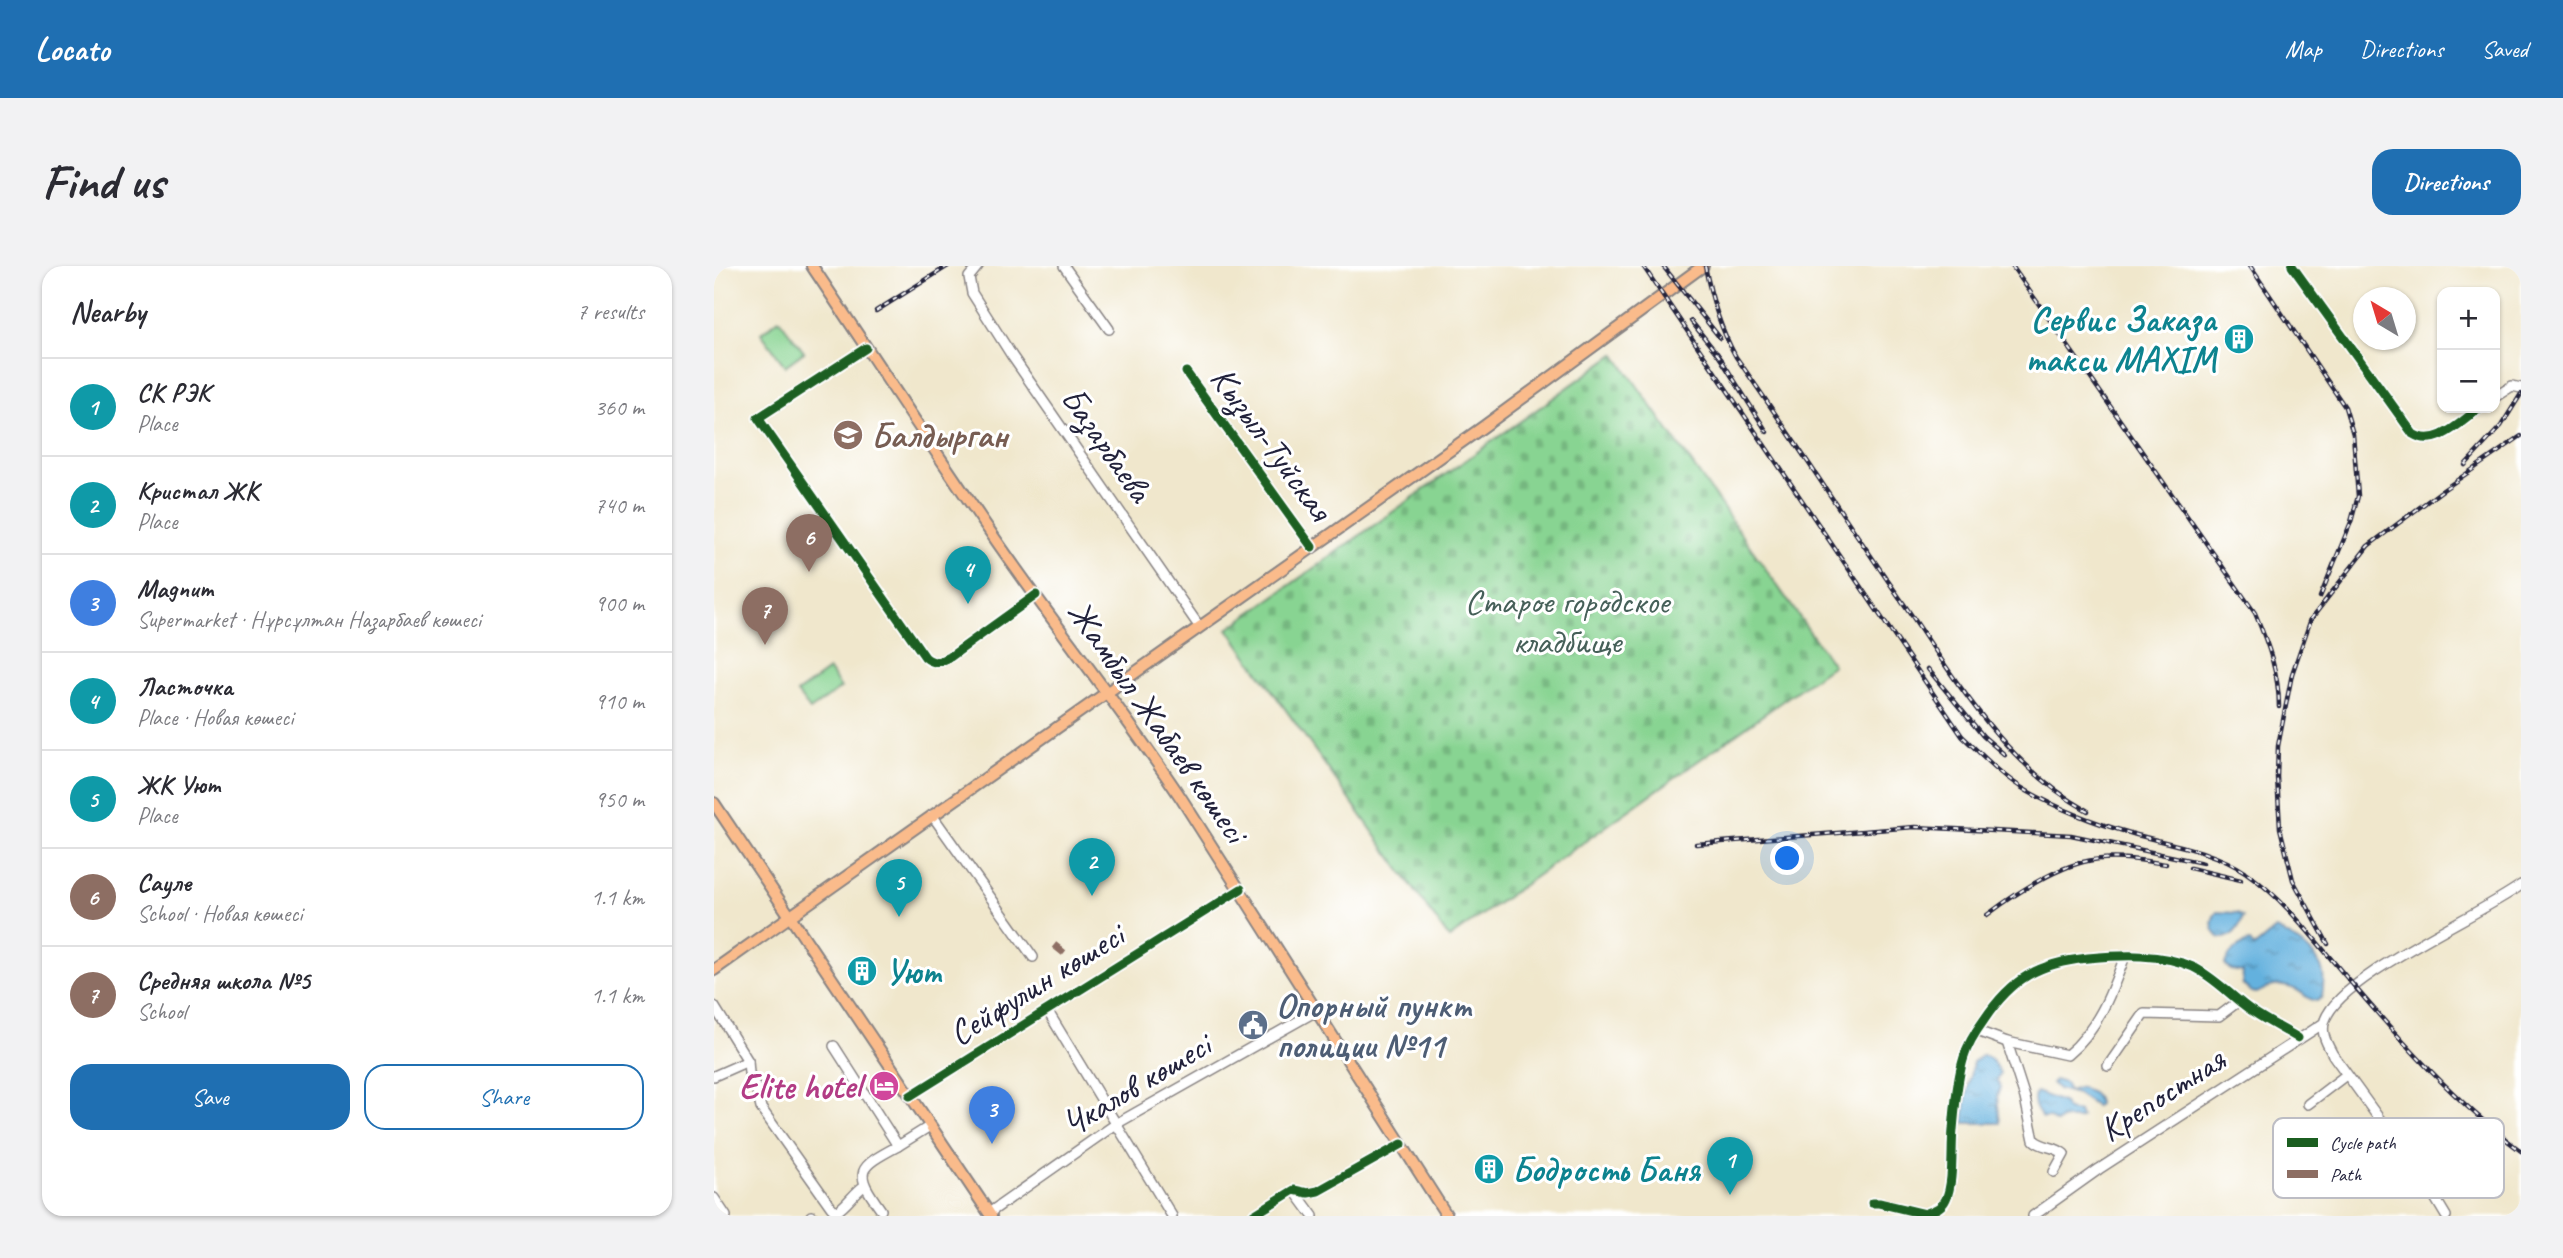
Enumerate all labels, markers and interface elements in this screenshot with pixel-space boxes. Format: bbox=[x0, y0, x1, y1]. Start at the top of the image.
text: Locato bbox=[35, 28, 109, 70]
text: Map bbox=[2285, 34, 2322, 64]
text: Directions bbox=[2360, 34, 2443, 64]
text: Saved bbox=[2481, 34, 2528, 64]
button: Directions bbox=[2372, 149, 2521, 215]
text: Find us bbox=[42, 151, 164, 213]
north arrow bbox=[2353, 287, 2416, 350]
map controls bbox=[2437, 287, 2500, 413]
button: + bbox=[2437, 287, 2500, 350]
text: Nearby bbox=[70, 293, 146, 331]
text: 7 results bbox=[577, 297, 644, 326]
place label: Сервис Заказа такси MAXIM bbox=[2025, 297, 2219, 382]
building icon: Сервис Заказа такси MAXIM bbox=[2222, 322, 2256, 356]
button: − bbox=[2437, 350, 2500, 413]
street label: Кызыл-Туйская bbox=[1201, 358, 1344, 531]
text: СК РЭК bbox=[137, 376, 210, 409]
street label: Базарбаева bbox=[1051, 378, 1164, 512]
text: 1 bbox=[88, 393, 98, 422]
text: 360 m bbox=[595, 393, 644, 422]
text: Place bbox=[137, 409, 177, 438]
place label: Балдырган bbox=[871, 413, 1010, 458]
school or university icon: Балдырган bbox=[831, 418, 865, 452]
text: Кристал ЖК bbox=[137, 474, 259, 507]
text: 2 bbox=[88, 491, 98, 520]
text: 740 m bbox=[595, 491, 644, 520]
text: Place bbox=[137, 507, 177, 536]
pin: 6 bbox=[786, 514, 832, 572]
pin: 4 bbox=[945, 546, 991, 604]
text: Magnum bbox=[137, 572, 213, 605]
park label: Старое городское кладбище bbox=[1465, 579, 1672, 664]
pin: 7 bbox=[742, 587, 788, 645]
text: 3 bbox=[88, 589, 98, 618]
text: 900 m bbox=[595, 589, 644, 618]
street label: Жамбыл Жабаев көшесі bbox=[1057, 591, 1260, 855]
text: Supermarket · Нұрсұлтан Назарбаев көшесі bbox=[137, 605, 481, 634]
text: Ласточка bbox=[137, 670, 233, 703]
text: 4 bbox=[88, 687, 98, 716]
text: 910 m bbox=[595, 687, 644, 716]
text: Place · Новая көшесі bbox=[137, 703, 293, 732]
text: ЖК Уют bbox=[137, 768, 220, 801]
text: 5 bbox=[88, 785, 98, 814]
text: 950 m bbox=[595, 785, 644, 814]
text: Place bbox=[137, 801, 177, 830]
pin: 2 bbox=[1069, 838, 1115, 896]
your location bbox=[1770, 841, 1804, 875]
pin: 5 bbox=[876, 859, 922, 917]
text: Сауле bbox=[137, 866, 191, 899]
text: 6 bbox=[88, 883, 98, 912]
text: 1.1 km bbox=[591, 883, 644, 912]
text: School · Новая көшесі bbox=[137, 899, 303, 928]
street label: Сейфулин көшесі bbox=[941, 911, 1136, 1056]
place label: Уют bbox=[885, 949, 943, 994]
building icon: Уют bbox=[845, 954, 879, 988]
text: Средняя школа №5 bbox=[137, 964, 310, 997]
text: 7 bbox=[88, 981, 98, 1010]
text: 1.1 km bbox=[591, 981, 644, 1010]
place label: Опорный пункт полиции №11 bbox=[1276, 983, 1473, 1068]
text: School bbox=[137, 997, 186, 1026]
public building icon: Опорный пункт полиции №11 bbox=[1236, 1008, 1270, 1042]
street label: Чкалов көшесі bbox=[1054, 1020, 1222, 1146]
street label: Крепостная bbox=[2091, 1036, 2235, 1152]
button: Save bbox=[70, 1064, 350, 1130]
button: Share bbox=[364, 1064, 644, 1130]
place label: Elite hotel bbox=[739, 1064, 868, 1109]
hotel icon: Elite hotel bbox=[867, 1069, 901, 1103]
pin: 3 bbox=[969, 1086, 1015, 1144]
legend bbox=[2273, 1118, 2504, 1198]
text: Cycle path bbox=[2330, 1131, 2396, 1155]
pin: 1 bbox=[1707, 1137, 1753, 1195]
place label: Бодрость Баня bbox=[1512, 1147, 1702, 1192]
building icon: Бодрость Баня bbox=[1472, 1152, 1506, 1186]
text: Path bbox=[2330, 1163, 2363, 1187]

